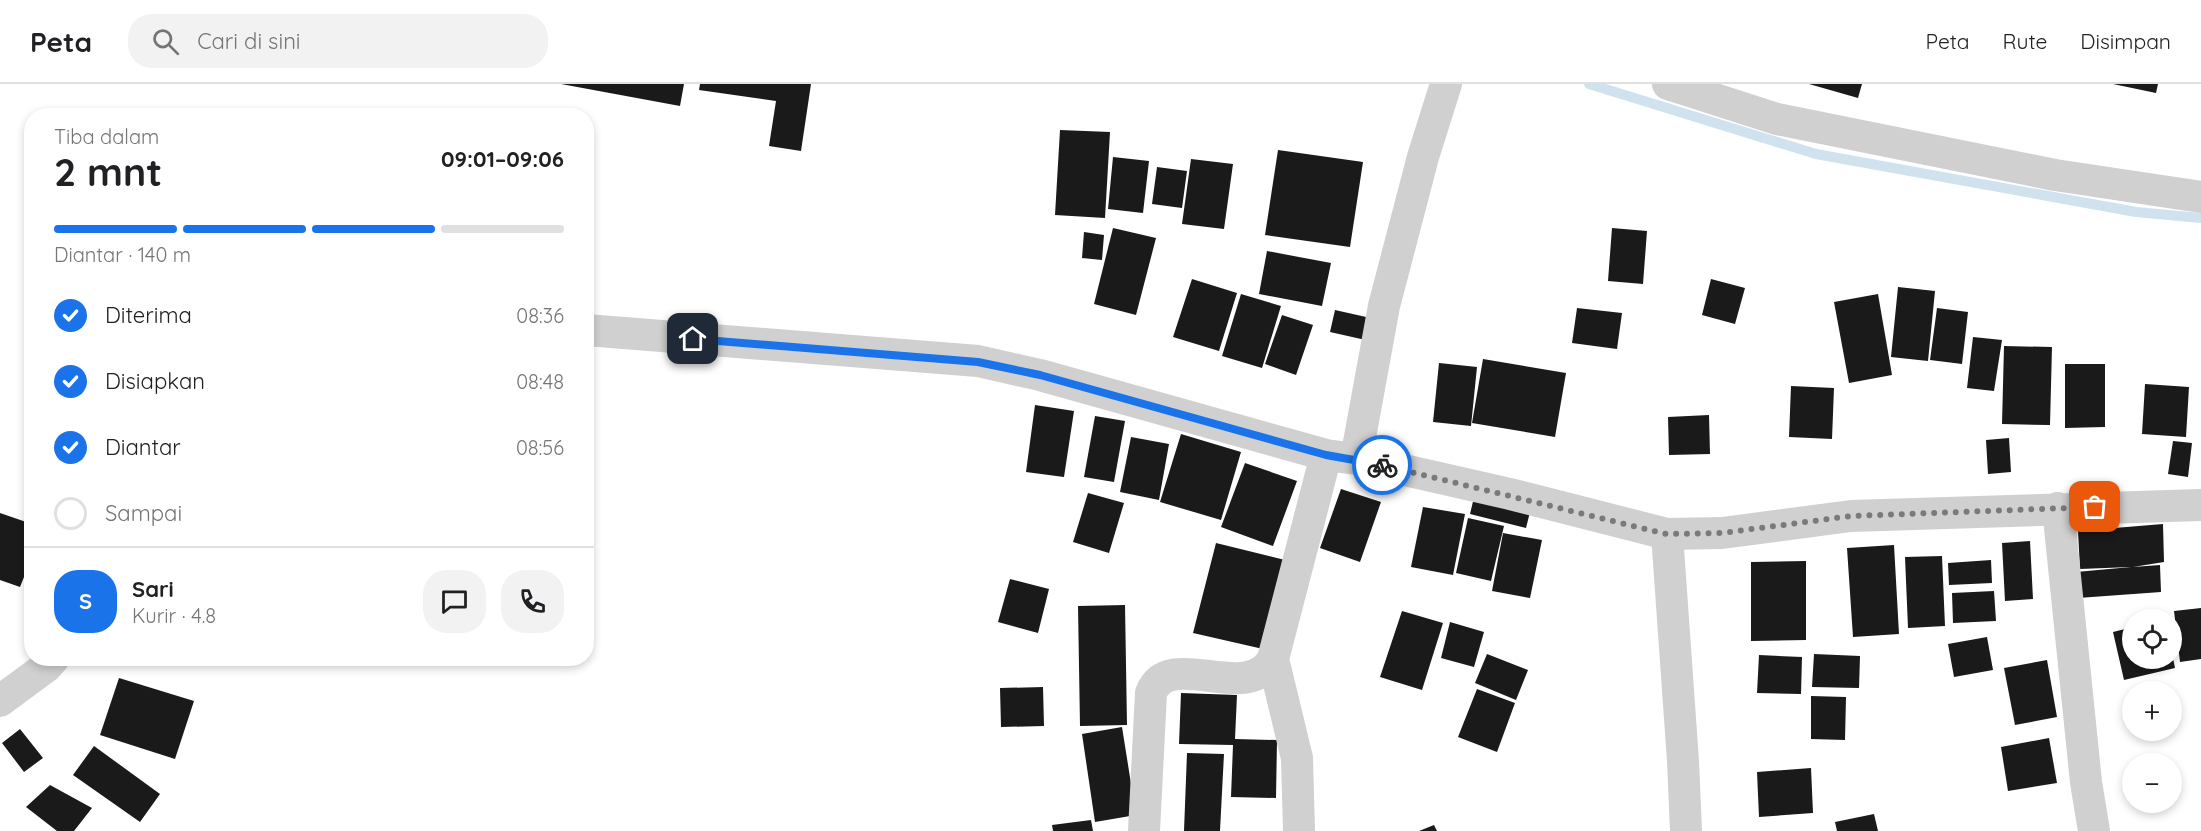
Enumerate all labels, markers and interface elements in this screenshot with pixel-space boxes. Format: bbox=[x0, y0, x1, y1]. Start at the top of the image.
search box bbox=[128, 14, 548, 68]
text: Peta bbox=[30, 24, 92, 59]
icon: search bbox=[149, 25, 182, 58]
text: Cari di sini bbox=[197, 27, 301, 55]
text: Peta bbox=[1926, 28, 1970, 54]
text: Rute bbox=[2003, 28, 2047, 54]
text: Disimpan bbox=[2080, 28, 2171, 54]
text: Tiba dalam bbox=[54, 124, 159, 149]
text: 09:01–09:06 bbox=[441, 145, 564, 173]
text: 2 mnt bbox=[54, 147, 162, 196]
text: Diantar · 140 m bbox=[54, 242, 191, 267]
icon: check bbox=[54, 299, 87, 332]
text: Diterima bbox=[105, 301, 192, 329]
text: 08:36 bbox=[516, 303, 564, 328]
pin bbox=[667, 313, 718, 364]
icon: home bbox=[676, 322, 709, 355]
icon: check bbox=[54, 365, 87, 398]
text: Disiapkan bbox=[105, 367, 205, 395]
text: 08:48 bbox=[516, 369, 564, 394]
icon: check bbox=[54, 431, 87, 464]
text: Diantar bbox=[105, 433, 181, 461]
text: 08:56 bbox=[516, 435, 564, 460]
courier bbox=[1352, 435, 1412, 495]
icon: bike bbox=[1366, 449, 1399, 482]
pin bbox=[2069, 481, 2120, 532]
icon: bag bbox=[2078, 490, 2111, 523]
text: Sampai bbox=[105, 499, 182, 527]
button: chat bbox=[423, 570, 486, 633]
button: phone bbox=[501, 570, 564, 633]
text: Sari bbox=[132, 575, 174, 603]
text: S bbox=[79, 587, 92, 615]
text: Kurir · 4.8 bbox=[132, 603, 216, 628]
map controls bbox=[2122, 609, 2182, 813]
button: locate bbox=[2122, 609, 2182, 669]
button: + bbox=[2122, 681, 2182, 741]
button: − bbox=[2122, 753, 2182, 813]

